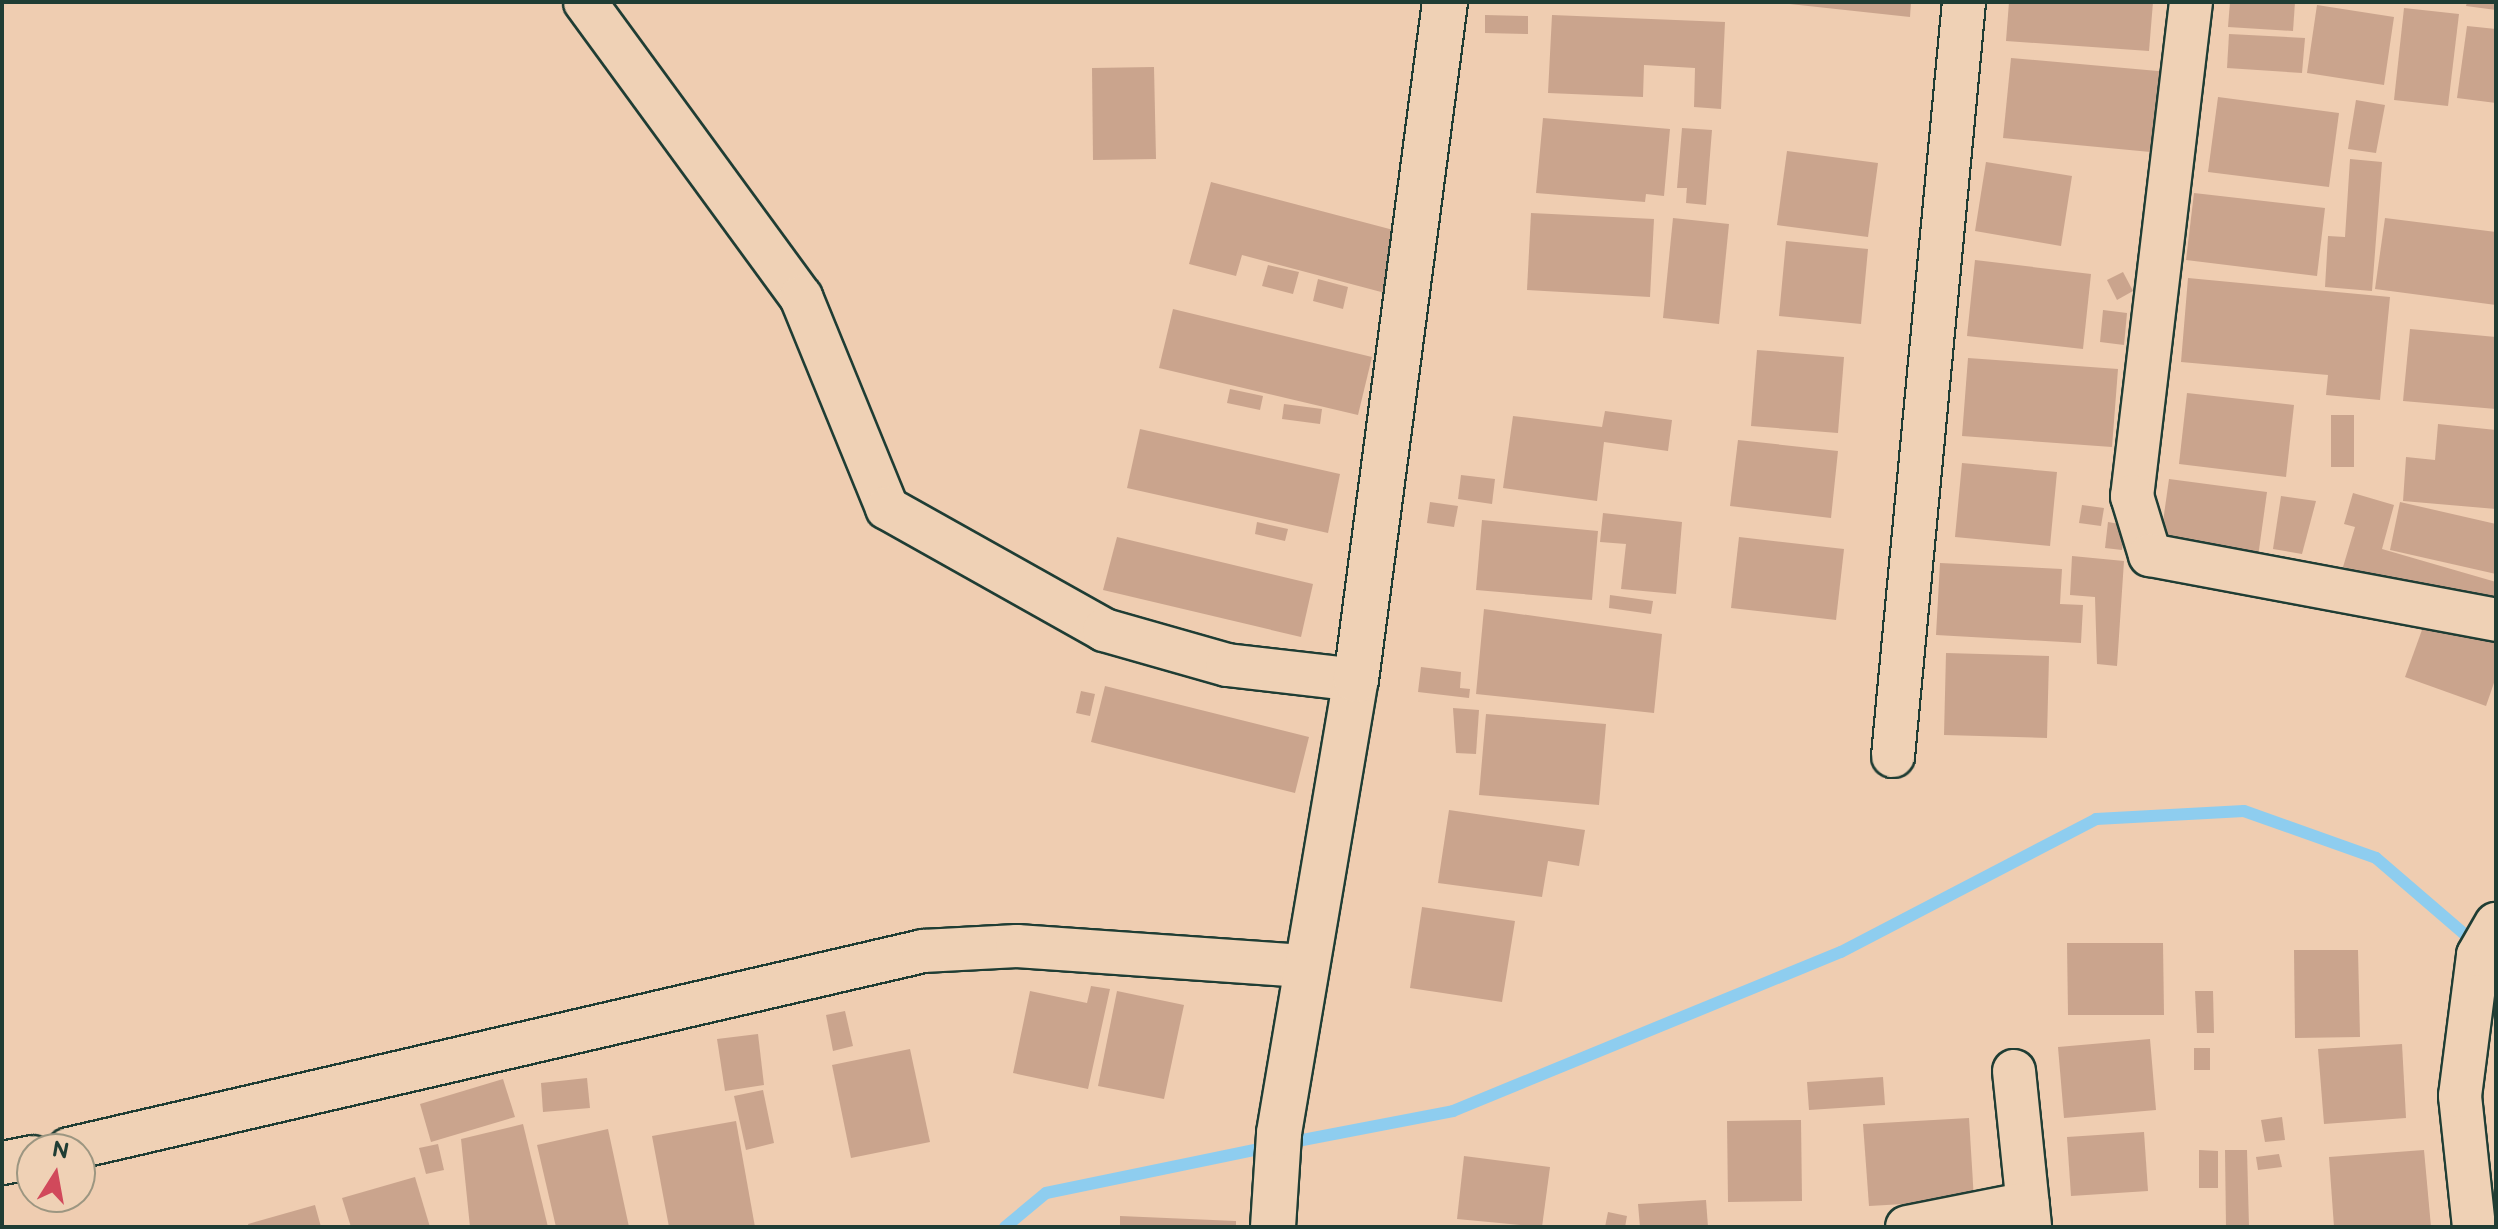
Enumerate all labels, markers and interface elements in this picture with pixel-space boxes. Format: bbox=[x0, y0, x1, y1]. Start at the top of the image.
north arrow bbox=[16, 1133, 96, 1213]
text: N bbox=[50, 1136, 71, 1166]

